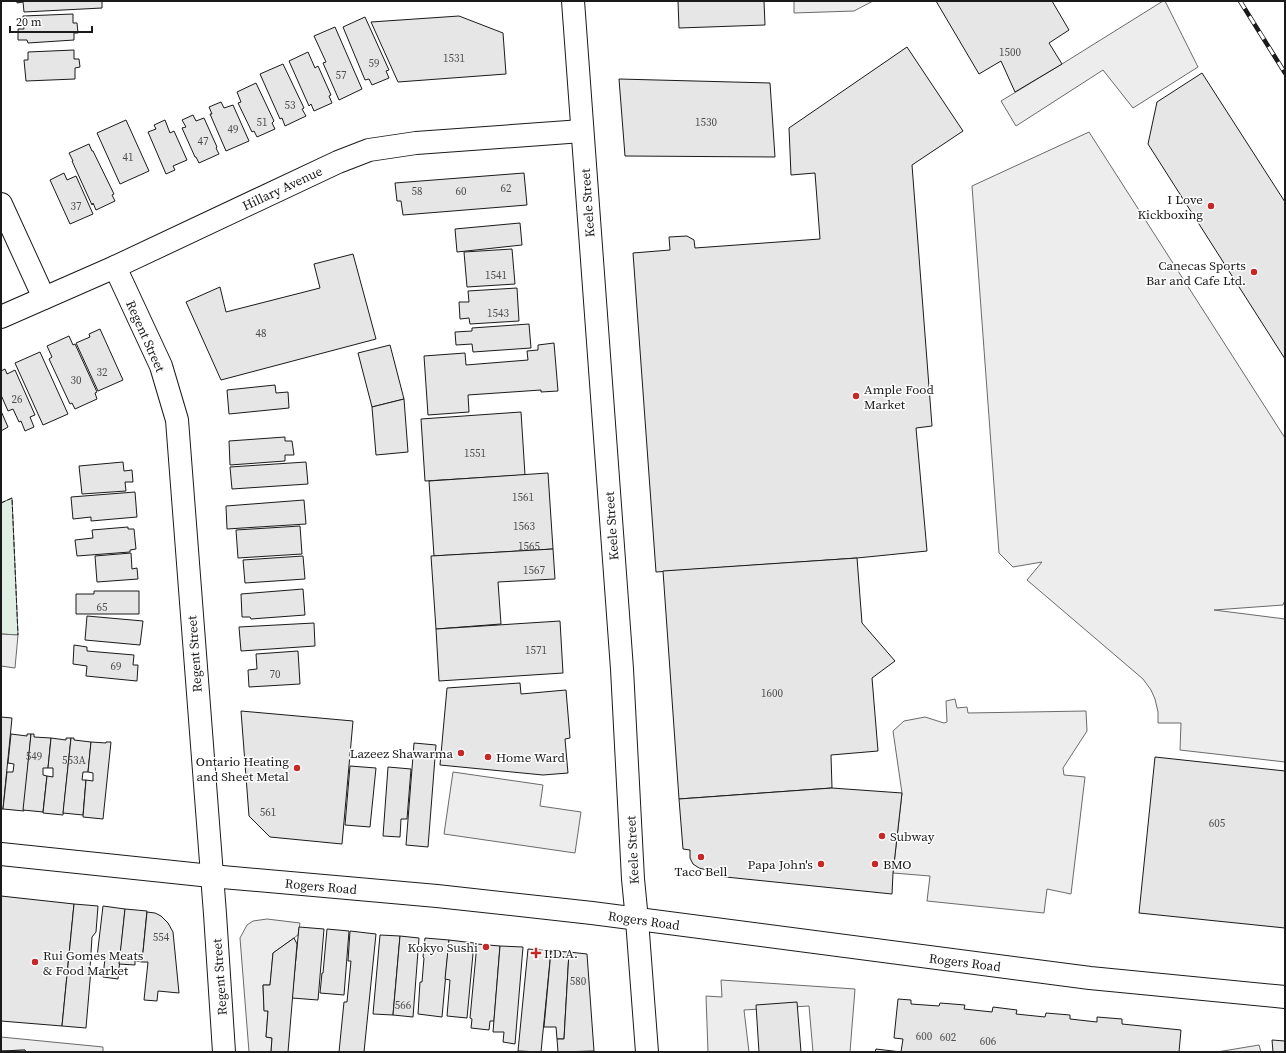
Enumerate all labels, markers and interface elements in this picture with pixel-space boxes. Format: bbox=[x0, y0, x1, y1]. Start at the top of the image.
scale bar bbox=[10, 8, 92, 34]
text: 20 m bbox=[16, 14, 42, 30]
house number: 1500 bbox=[999, 45, 1021, 60]
house number: 1531 bbox=[443, 51, 465, 66]
house number: 59 bbox=[369, 56, 380, 71]
house number: 57 bbox=[336, 68, 347, 83]
house number: 53 bbox=[285, 98, 296, 113]
house number: 51 bbox=[257, 115, 268, 130]
house number: 1530 bbox=[695, 115, 717, 130]
house number: 49 bbox=[228, 122, 239, 137]
house number: 47 bbox=[198, 134, 209, 149]
house number: 41 bbox=[123, 150, 134, 165]
street label: Hillary Avenue bbox=[240, 162, 325, 214]
street label: Keele Street bbox=[577, 167, 598, 238]
house number: 62 bbox=[501, 181, 512, 196]
house number: 58 bbox=[412, 184, 423, 199]
house number: 60 bbox=[456, 184, 467, 199]
place label: I Love Kickboxing bbox=[1137, 191, 1203, 223]
house number: 37 bbox=[71, 199, 82, 214]
marker: I Love Kickboxing bbox=[1206, 201, 1216, 211]
place label: Canecas Sports Bar and Cafe Ltd. bbox=[1146, 257, 1246, 289]
marker: Canecas Sports Bar and Cafe Ltd. bbox=[1249, 267, 1259, 277]
house number: 1541 bbox=[485, 268, 507, 283]
street label: Regent Street bbox=[122, 298, 169, 375]
house number: 1543 bbox=[487, 306, 509, 321]
house number: 48 bbox=[256, 326, 267, 341]
house number: 32 bbox=[97, 365, 108, 380]
house number: 30 bbox=[71, 373, 82, 388]
place label: Ample Food Market bbox=[864, 381, 934, 413]
marker: Ample Food Market bbox=[851, 391, 861, 401]
house number: 26 bbox=[12, 392, 23, 407]
house number: 1551 bbox=[464, 446, 486, 461]
house number: 1561 bbox=[512, 490, 534, 505]
street label: Keele Street bbox=[601, 490, 622, 561]
house number: 1563 bbox=[513, 519, 535, 534]
house number: 1565 bbox=[518, 539, 540, 554]
house number: 1567 bbox=[523, 563, 545, 578]
house number: 65 bbox=[97, 600, 108, 615]
street label: Regent Street bbox=[183, 614, 206, 693]
house number: 1571 bbox=[525, 643, 547, 658]
house number: 69 bbox=[111, 659, 122, 674]
house number: 70 bbox=[270, 667, 281, 682]
house number: 1600 bbox=[761, 686, 783, 701]
place label: Lazeez Shawarma bbox=[350, 745, 453, 762]
marker: Lazeez Shawarma bbox=[456, 748, 466, 758]
house number: 549 bbox=[26, 749, 42, 764]
place label: Home Ward bbox=[496, 749, 566, 766]
marker: Home Ward bbox=[483, 752, 493, 762]
house number: 553A bbox=[62, 753, 87, 768]
place label: Ontario Heating and Sheet Metal bbox=[196, 753, 289, 785]
marker: Ontario Heating and Sheet Metal bbox=[292, 763, 302, 773]
house number: 561 bbox=[260, 805, 276, 820]
street label: Keele Street bbox=[622, 814, 643, 885]
house number: 605 bbox=[1209, 816, 1226, 831]
place label: Subway bbox=[890, 828, 935, 845]
marker: Subway bbox=[877, 831, 887, 841]
marker: Taco Bell bbox=[696, 852, 706, 862]
place label: Papa John's bbox=[747, 856, 813, 873]
place label: BMO bbox=[883, 856, 912, 873]
marker: Papa John's bbox=[816, 859, 826, 869]
marker: BMO bbox=[870, 859, 880, 869]
place label: Taco Bell bbox=[675, 863, 728, 880]
street label: Rogers Road bbox=[284, 875, 358, 898]
street label: Rogers Road bbox=[607, 907, 681, 934]
house number: 554 bbox=[153, 930, 170, 945]
street label: Regent Street bbox=[208, 937, 231, 1016]
place label: Kokyo Sushi bbox=[408, 939, 478, 956]
marker: Kokyo Sushi bbox=[481, 942, 491, 952]
place label: I.D.A. bbox=[544, 945, 578, 962]
place label: Rui Gomes Meats & Food Market bbox=[43, 947, 144, 979]
marker: I.D.A. bbox=[531, 948, 541, 958]
street label: Rogers Road bbox=[928, 950, 1002, 975]
marker: Rui Gomes Meats & Food Market bbox=[30, 957, 40, 967]
house number: 580 bbox=[570, 974, 587, 989]
house number: 566 bbox=[395, 998, 412, 1013]
house number: 600 bbox=[916, 1029, 933, 1044]
house number: 602 bbox=[940, 1030, 957, 1045]
house number: 606 bbox=[980, 1034, 997, 1049]

